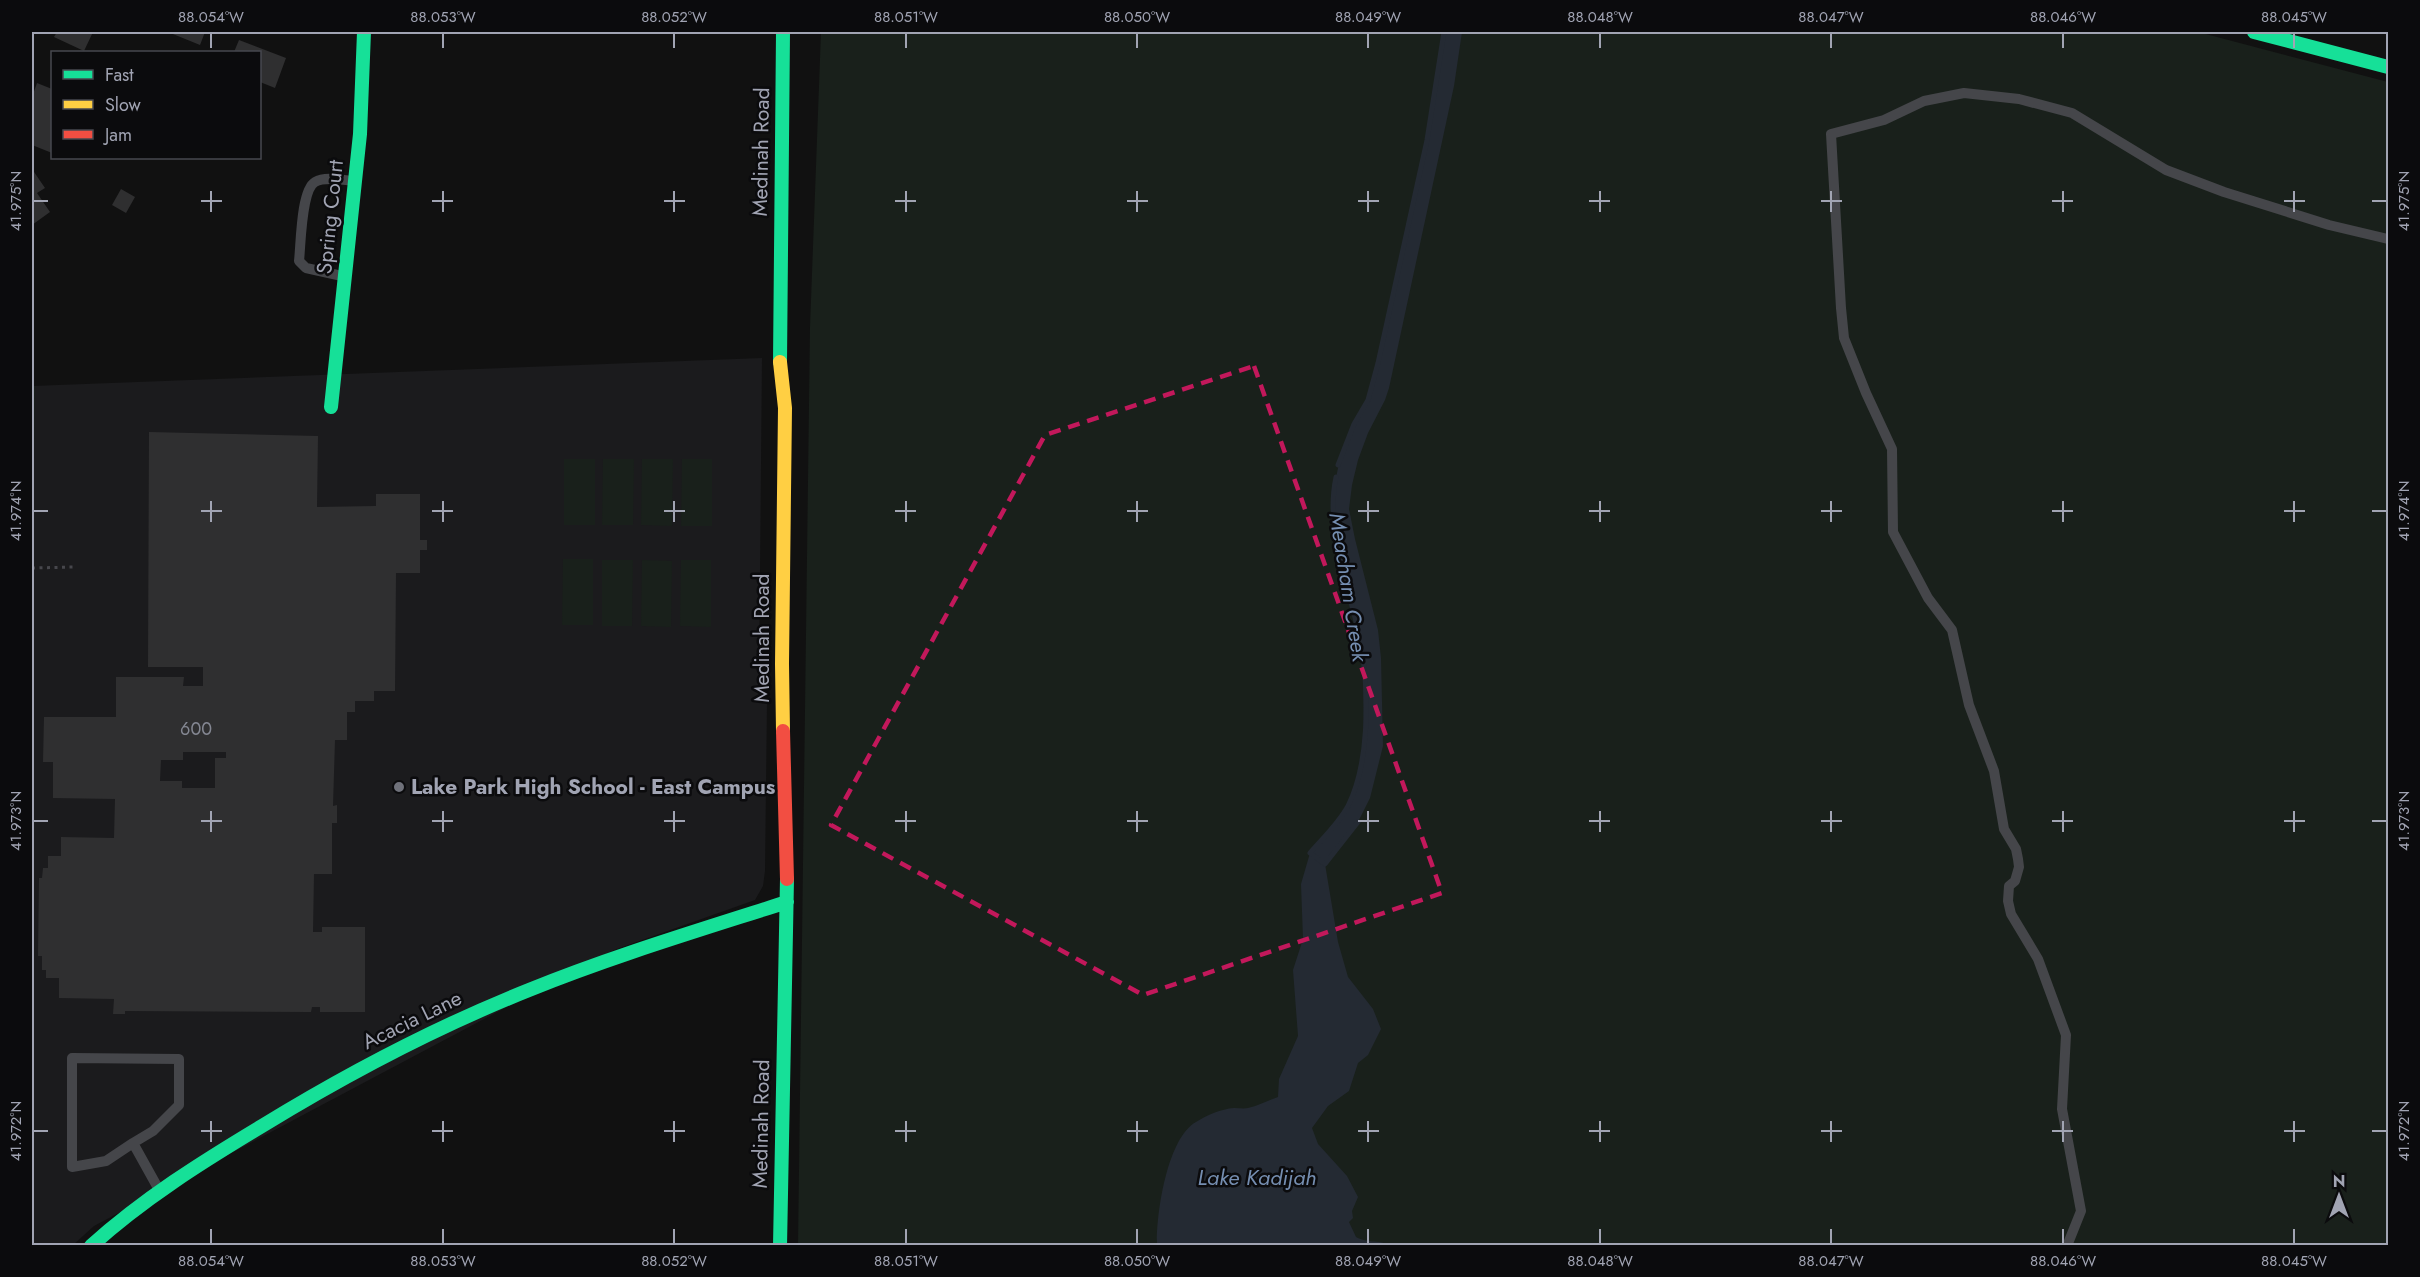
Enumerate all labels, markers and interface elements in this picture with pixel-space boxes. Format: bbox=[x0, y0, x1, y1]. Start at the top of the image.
text: 88.054°W bbox=[178, 6, 244, 28]
text: 88.053°W bbox=[410, 6, 476, 28]
text: 88.052°W bbox=[641, 6, 707, 28]
text: 88.051°W bbox=[874, 6, 938, 28]
text: 88.050°W bbox=[1104, 6, 1170, 28]
text: 88.049°W bbox=[1335, 6, 1401, 28]
text: 88.048°W bbox=[1567, 6, 1633, 28]
text: 88.047°W bbox=[1798, 6, 1864, 28]
text: 88.046°W bbox=[2030, 6, 2096, 28]
text: 88.045°W bbox=[2261, 6, 2327, 28]
legend bbox=[51, 51, 261, 159]
text: Fast bbox=[105, 62, 134, 88]
street label: Medinah Road bbox=[745, 87, 777, 217]
text: Slow bbox=[105, 92, 142, 118]
text: Jam bbox=[103, 122, 132, 148]
street label: Spring Court bbox=[309, 158, 351, 276]
text: 41.975°N bbox=[5, 171, 27, 231]
text: 41.975°N bbox=[2393, 171, 2415, 231]
text: 41.974°N bbox=[5, 481, 27, 541]
text: 41.974°N bbox=[2393, 481, 2415, 541]
water label: Meacham Creek bbox=[1321, 510, 1377, 665]
street label: Medinah Road bbox=[747, 573, 777, 703]
house number: 600 bbox=[180, 716, 212, 742]
place label: Lake Park High School - East Campus bbox=[411, 772, 776, 802]
marker: Lake Park High School - East Campus bbox=[392, 780, 406, 794]
text: 41.973°N bbox=[5, 791, 27, 851]
text: 41.973°N bbox=[2393, 791, 2415, 851]
street label: Acacia Lane bbox=[357, 983, 467, 1057]
street label: Medinah Road bbox=[745, 1059, 777, 1189]
text: 41.972°N bbox=[5, 1101, 27, 1161]
text: 41.972°N bbox=[2393, 1101, 2415, 1161]
water label: Lake Kadijah bbox=[1197, 1161, 1317, 1193]
north arrow bbox=[2309, 1166, 2369, 1226]
text: N bbox=[2333, 1170, 2345, 1193]
text: 88.054°W bbox=[178, 1250, 244, 1272]
text: 88.053°W bbox=[410, 1250, 476, 1272]
text: 88.052°W bbox=[641, 1250, 707, 1272]
text: 88.051°W bbox=[874, 1250, 938, 1272]
text: 88.050°W bbox=[1104, 1250, 1170, 1272]
text: 88.049°W bbox=[1335, 1250, 1401, 1272]
text: 88.048°W bbox=[1567, 1250, 1633, 1272]
text: 88.047°W bbox=[1798, 1250, 1864, 1272]
text: 88.046°W bbox=[2030, 1250, 2096, 1272]
text: 88.045°W bbox=[2261, 1250, 2327, 1272]

